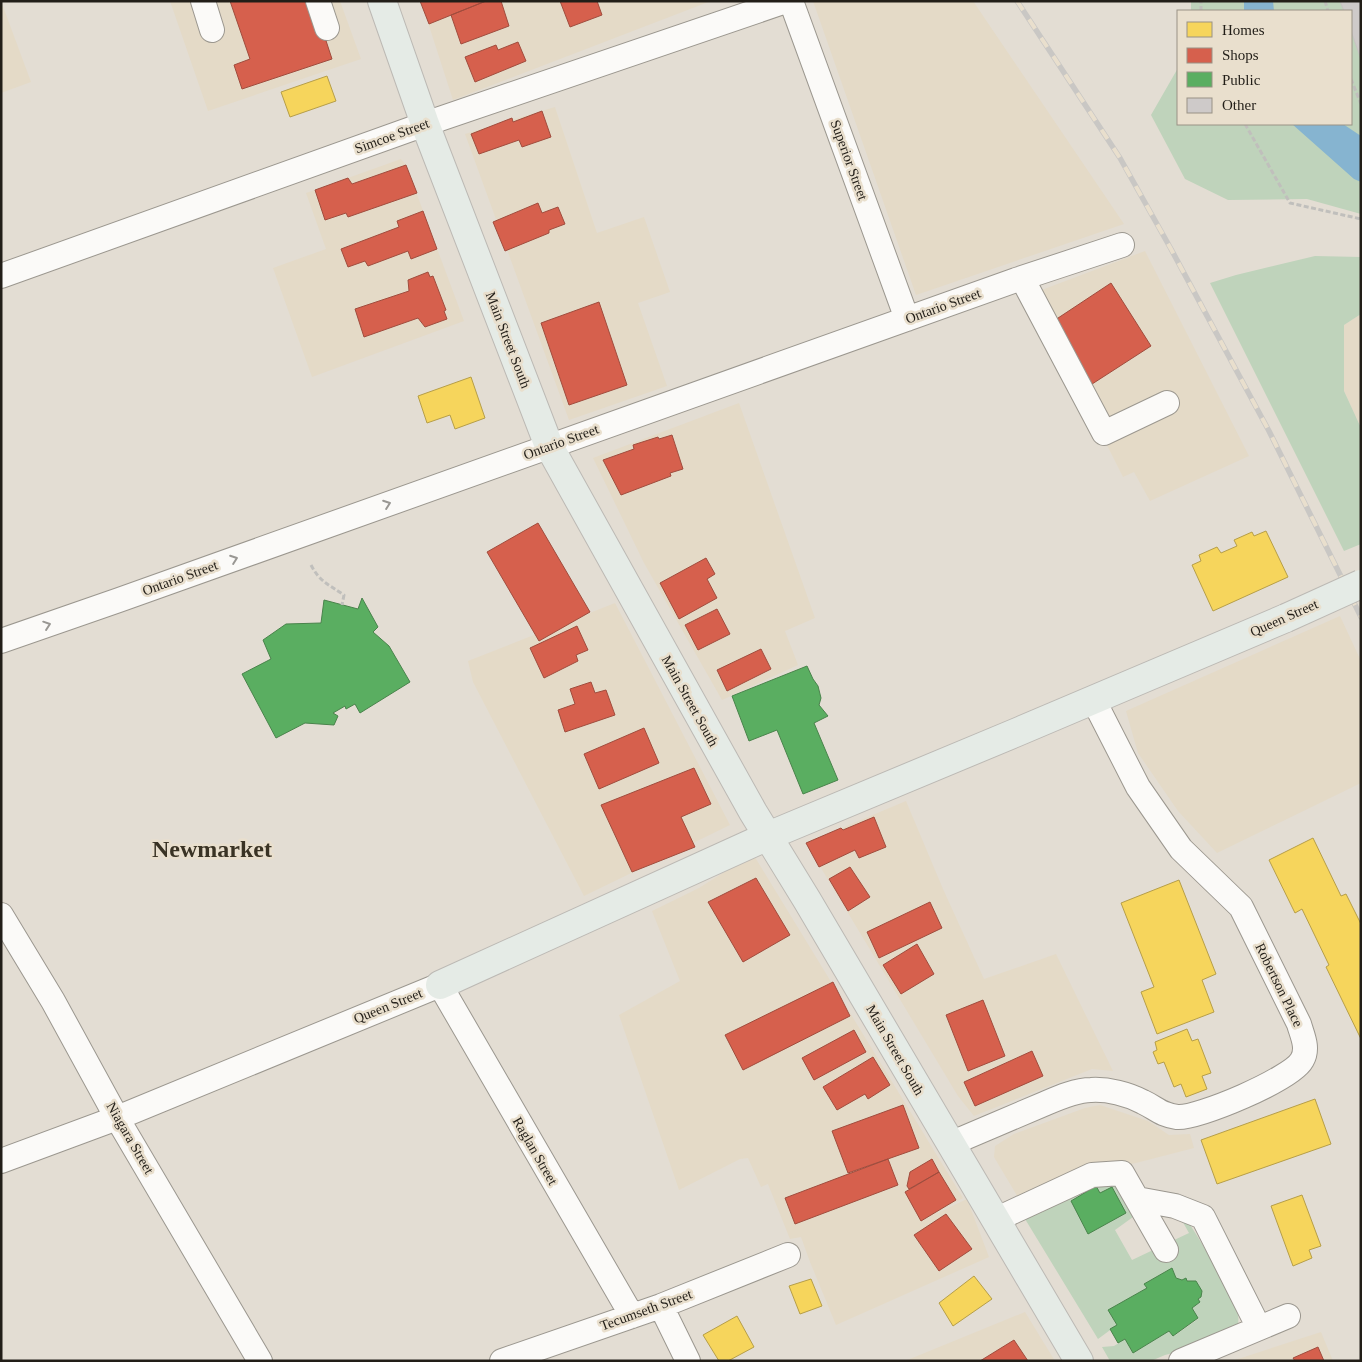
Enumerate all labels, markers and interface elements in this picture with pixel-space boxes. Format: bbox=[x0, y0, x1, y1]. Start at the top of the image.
legend bbox=[1177, 10, 1352, 125]
text: Homes bbox=[1222, 22, 1265, 38]
text: Shops bbox=[1222, 47, 1259, 63]
text: Public bbox=[1222, 72, 1261, 88]
text: Other bbox=[1222, 97, 1256, 113]
street label: Simcoe Street bbox=[353, 116, 431, 156]
street label: Superior Street bbox=[828, 118, 871, 202]
street label: Ontario Street bbox=[903, 285, 983, 327]
street label: Main Street South bbox=[483, 290, 533, 390]
street label: Ontario Street bbox=[521, 421, 601, 463]
one-way arrow bbox=[382, 500, 390, 510]
one-way arrow bbox=[229, 555, 237, 565]
street label: Ontario Street bbox=[140, 557, 220, 599]
street label: Queen Street bbox=[1248, 596, 1320, 640]
one-way arrow bbox=[43, 621, 51, 631]
street label: Main Street South bbox=[659, 653, 721, 749]
district label: Newmarket bbox=[152, 836, 272, 862]
street label: Robertson Place bbox=[1252, 941, 1306, 1029]
street label: Queen Street bbox=[351, 985, 425, 1027]
street label: Main Street South bbox=[863, 1002, 927, 1098]
street label: Niagara Street bbox=[103, 1099, 157, 1177]
street label: Raglan Street bbox=[510, 1114, 561, 1188]
street label: Tecumseth Street bbox=[598, 1286, 694, 1334]

